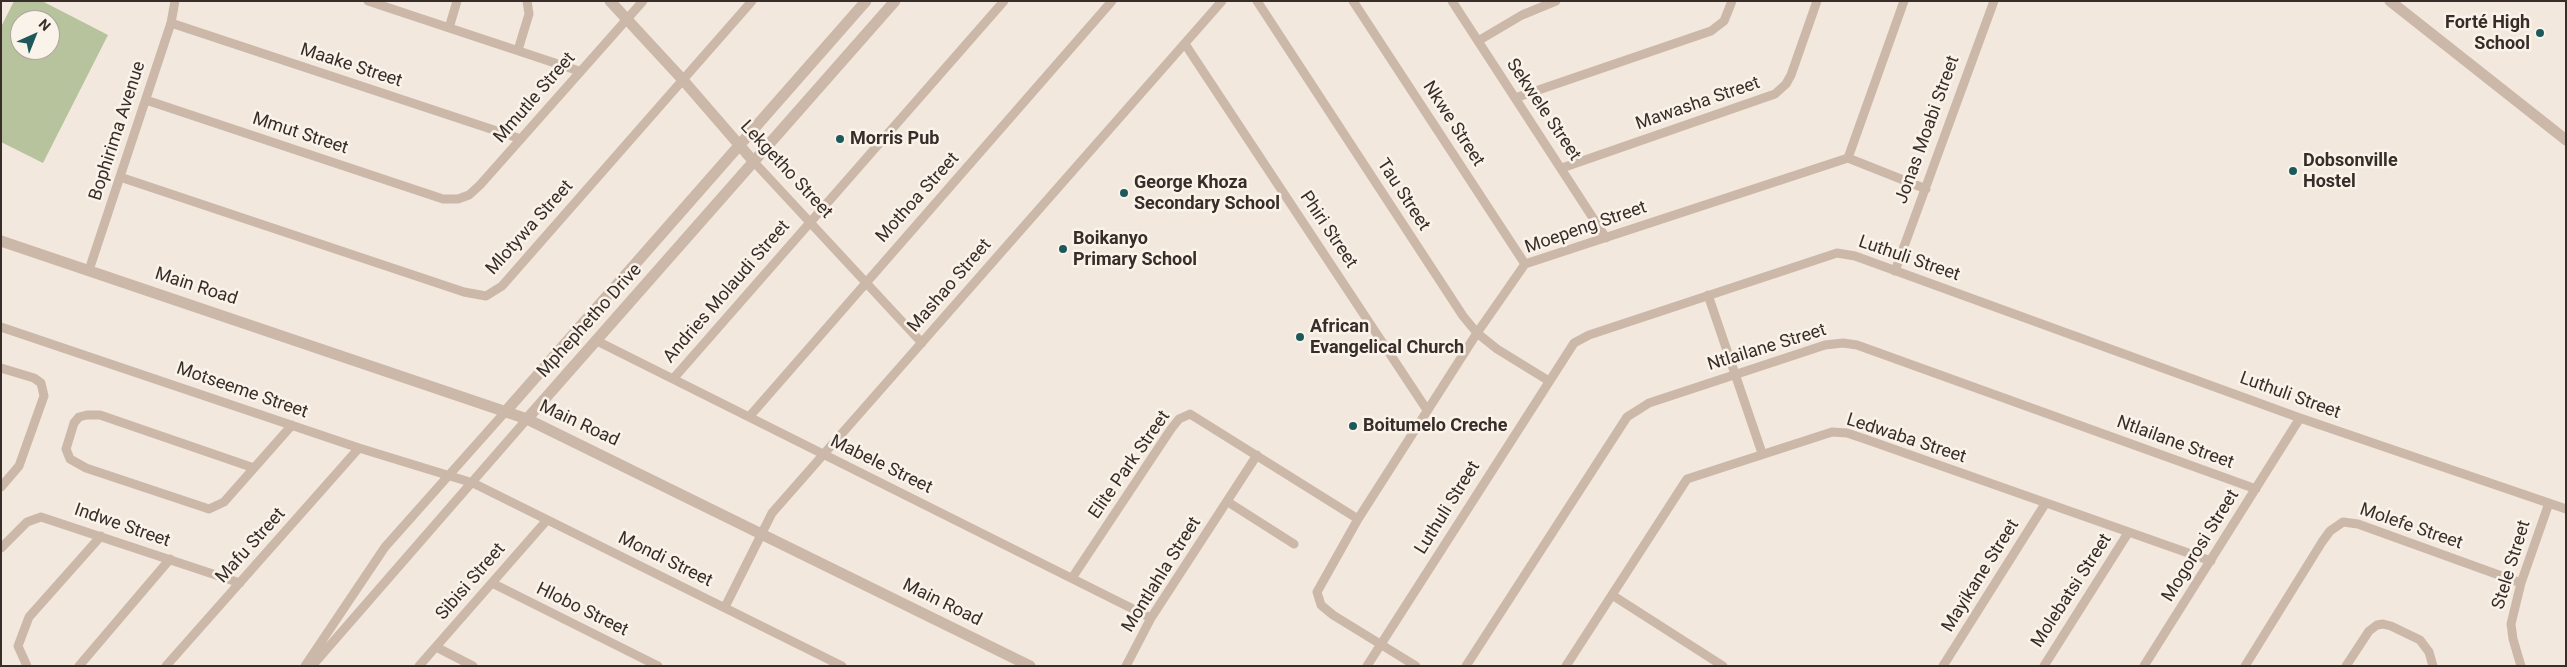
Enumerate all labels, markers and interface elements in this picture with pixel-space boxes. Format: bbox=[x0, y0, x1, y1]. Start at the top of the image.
north arrow bbox=[10, 10, 60, 60]
place label: Forté High School bbox=[2445, 12, 2530, 54]
text: N bbox=[36, 16, 54, 34]
marker: Forté High School bbox=[2534, 27, 2546, 39]
street label: Maake Street bbox=[297, 39, 405, 93]
street label: Mmutle Street bbox=[490, 48, 580, 148]
street label: Jonas Moabi Street bbox=[1891, 53, 1965, 207]
street label: Sekwele Street bbox=[1501, 55, 1585, 165]
street label: Bophirima Avenue bbox=[85, 59, 151, 203]
street label: Mawasha Street bbox=[1633, 73, 1763, 135]
street label: Nkwe Street bbox=[1418, 77, 1488, 171]
street label: Mmut Street bbox=[249, 108, 351, 160]
street label: Lekgetho Street bbox=[735, 117, 837, 223]
place label: Morris Pub bbox=[850, 128, 939, 150]
marker: Morris Pub bbox=[834, 133, 846, 145]
street label: Mothoa Street bbox=[872, 148, 964, 248]
place label: Dobsonville Hostel bbox=[2303, 150, 2398, 192]
street label: Tau Street bbox=[1372, 155, 1434, 235]
marker: Dobsonville Hostel bbox=[2287, 165, 2299, 177]
place label: George Khoza Secondary School bbox=[1134, 172, 1280, 214]
street label: Mlotywa Street bbox=[482, 176, 578, 280]
marker: George Khoza Secondary School bbox=[1118, 187, 1130, 199]
street label: Phiri Street bbox=[1294, 187, 1362, 273]
street label: Moepeng Street bbox=[1522, 197, 1650, 259]
street label: Andries Molaudi Street bbox=[659, 216, 795, 368]
place label: Boikanyo Primary School bbox=[1073, 228, 1197, 270]
street label: Luthuli Street bbox=[1856, 232, 1962, 286]
street label: Mashao Street bbox=[904, 235, 996, 337]
marker: Boikanyo Primary School bbox=[1057, 243, 1069, 255]
street label: Mphephetho Drive bbox=[533, 260, 647, 382]
street label: Main Road bbox=[152, 264, 240, 310]
place label: African Evangelical Church bbox=[1310, 316, 1464, 358]
street label: Ntlailane Street bbox=[1705, 320, 1829, 376]
marker: African Evangelical Church bbox=[1294, 331, 1306, 343]
street label: Motseeme Street bbox=[173, 358, 311, 424]
street label: Luthuli Street bbox=[2237, 368, 2343, 424]
street label: Main Road bbox=[536, 396, 622, 452]
street label: Elite Park Street bbox=[1085, 407, 1175, 523]
street label: Ledwaba Street bbox=[1843, 409, 1969, 469]
street label: Ntlailane Street bbox=[2114, 412, 2236, 474]
place label: Boitumelo Creche bbox=[1363, 415, 1507, 437]
marker: Boitumelo Creche bbox=[1347, 420, 1359, 432]
street label: Mabele Street bbox=[826, 431, 936, 499]
street label: Luthuli Street bbox=[1411, 457, 1485, 559]
street label: Mogorosi Street bbox=[2158, 486, 2244, 606]
street label: Molefe Street bbox=[2357, 499, 2465, 555]
street label: Indwe Street bbox=[71, 500, 173, 552]
street label: Mafu Street bbox=[212, 504, 290, 588]
street label: Montlahla Street bbox=[1118, 513, 1206, 637]
street label: Mayikane Street bbox=[1938, 516, 2024, 636]
street label: Stele Street bbox=[2488, 518, 2536, 612]
street label: Mondi Street bbox=[614, 528, 716, 592]
street label: Molebatsi Street bbox=[2027, 530, 2117, 652]
street label: Sibisi Street bbox=[432, 539, 510, 625]
street label: Main Road bbox=[899, 575, 985, 631]
street label: Hlobo Street bbox=[532, 578, 632, 642]

